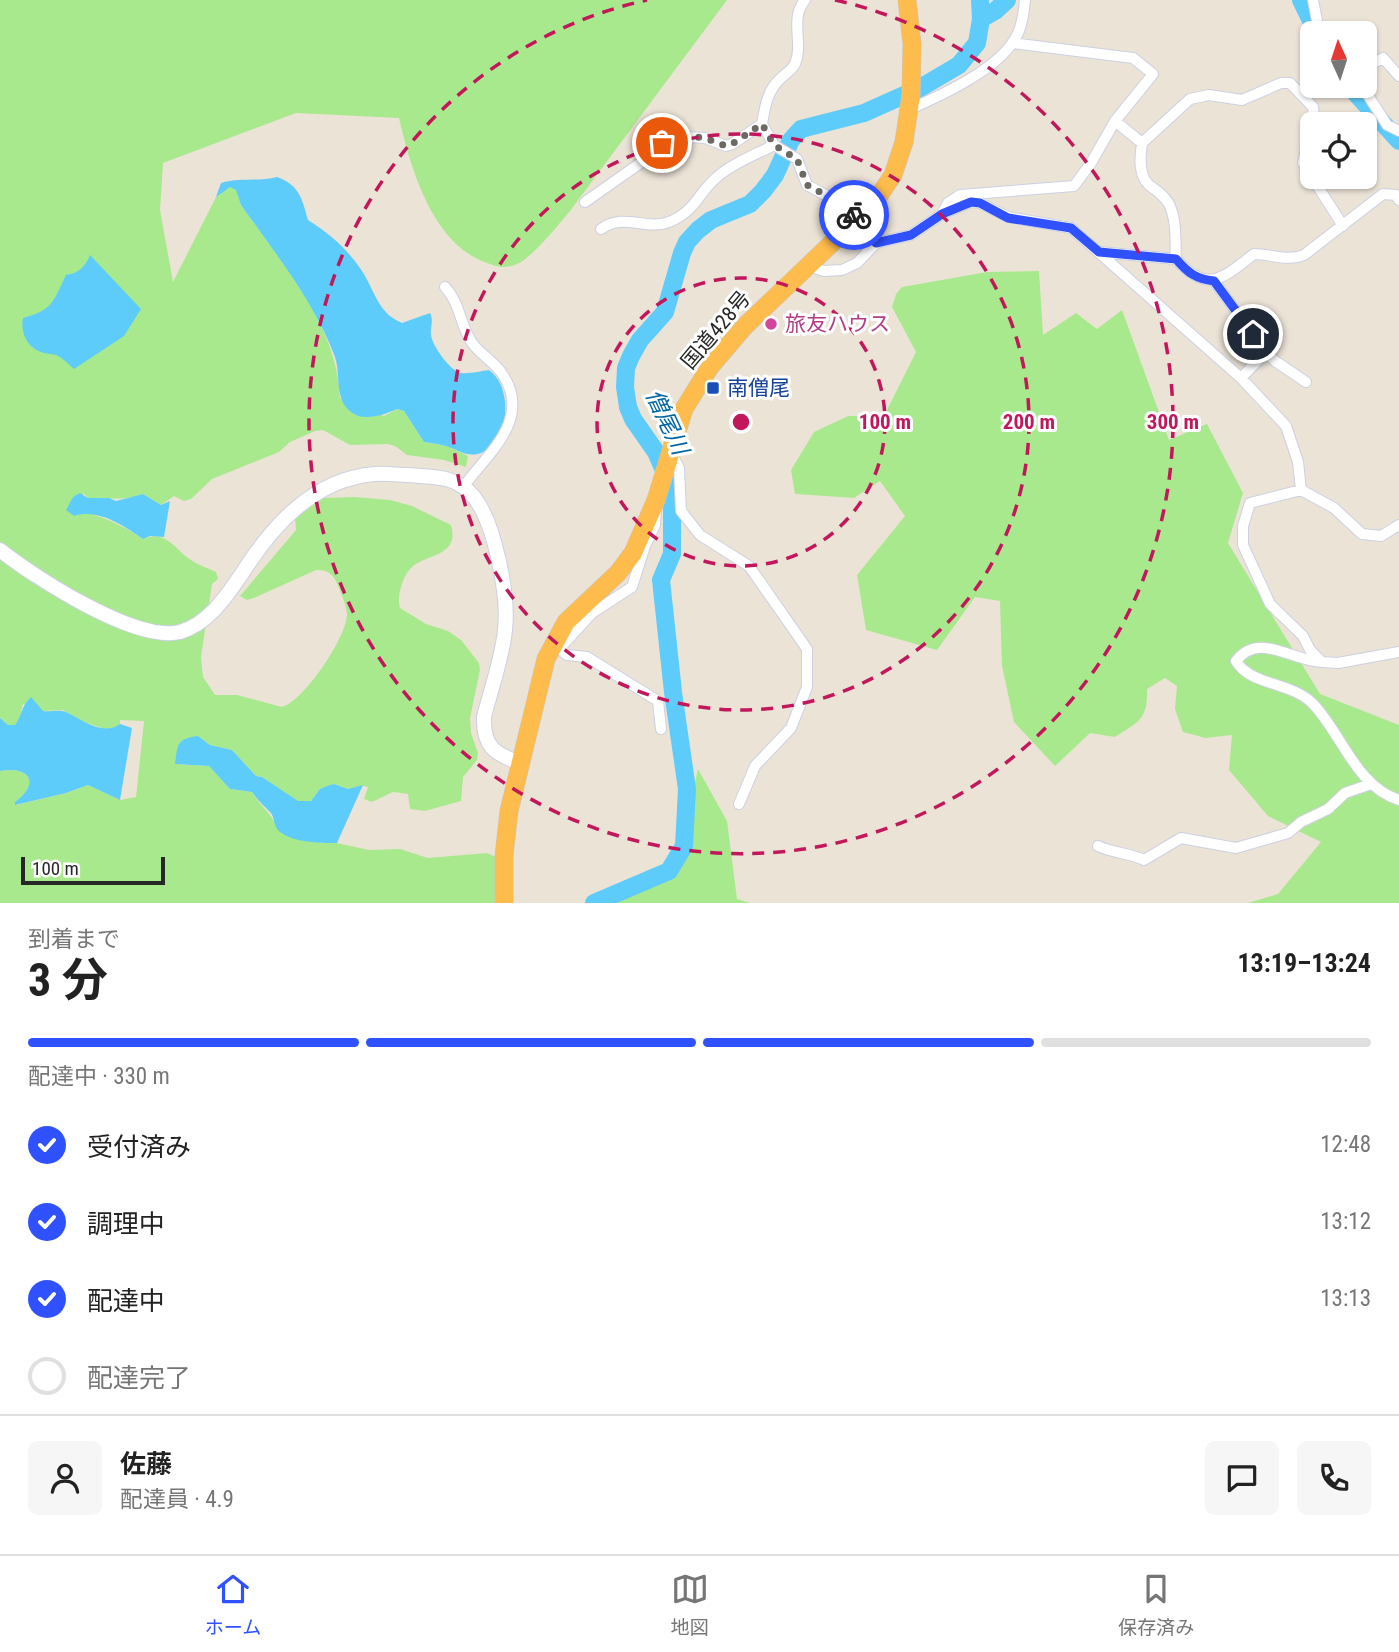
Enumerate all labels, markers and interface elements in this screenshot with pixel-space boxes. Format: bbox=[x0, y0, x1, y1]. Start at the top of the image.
north arrow bbox=[1300, 21, 1377, 98]
map controls bbox=[1300, 21, 1377, 189]
button: locate bbox=[1300, 112, 1377, 189]
pin bbox=[632, 113, 692, 173]
icon: bag bbox=[643, 124, 681, 162]
courier bbox=[819, 180, 889, 250]
icon: bike bbox=[835, 196, 873, 234]
street label: 国道428号 bbox=[677, 286, 755, 374]
pin bbox=[1223, 304, 1283, 364]
place label: 旅友ハウス bbox=[785, 312, 890, 336]
icon: home bbox=[1234, 315, 1272, 353]
marker: 旅友ハウス bbox=[763, 316, 779, 332]
place label: 南僧尾 bbox=[727, 376, 790, 400]
marker: 南僧尾 bbox=[705, 380, 721, 396]
water label: 僧尾川 bbox=[640, 385, 695, 462]
centre of rings bbox=[729, 410, 753, 434]
text: 100 m bbox=[859, 410, 911, 434]
text: 200 m bbox=[1003, 410, 1055, 434]
text: 300 m bbox=[1147, 410, 1199, 434]
scale bar bbox=[21, 854, 164, 886]
text: 100 m bbox=[32, 857, 79, 880]
text: 到着まで bbox=[28, 926, 120, 953]
text: 13:19–13:24 bbox=[1237, 948, 1371, 978]
text: 3 分 bbox=[28, 953, 108, 1007]
text: 配達中 · 330 m bbox=[28, 1063, 170, 1090]
icon: check bbox=[28, 1126, 66, 1164]
text: 12:48 bbox=[1320, 1131, 1371, 1158]
text: 受付済み bbox=[87, 1132, 191, 1162]
icon: check bbox=[28, 1203, 66, 1241]
text: 13:12 bbox=[1320, 1208, 1371, 1235]
text: 調理中 bbox=[87, 1209, 165, 1239]
icon: check bbox=[28, 1280, 66, 1318]
text: 13:13 bbox=[1320, 1285, 1371, 1312]
text: 配達中 bbox=[87, 1286, 165, 1316]
text: 配達完了 bbox=[87, 1363, 191, 1393]
button: person bbox=[28, 1441, 102, 1515]
button: chat bbox=[1205, 1441, 1279, 1515]
button: phone bbox=[1297, 1441, 1371, 1515]
text: 佐藤 bbox=[120, 1449, 172, 1479]
text: 配達員 · 4.9 bbox=[120, 1486, 234, 1513]
tab: ホーム bbox=[205, 1570, 261, 1639]
tab: 地図 bbox=[671, 1570, 709, 1639]
tab: 保存済み bbox=[1118, 1570, 1194, 1639]

